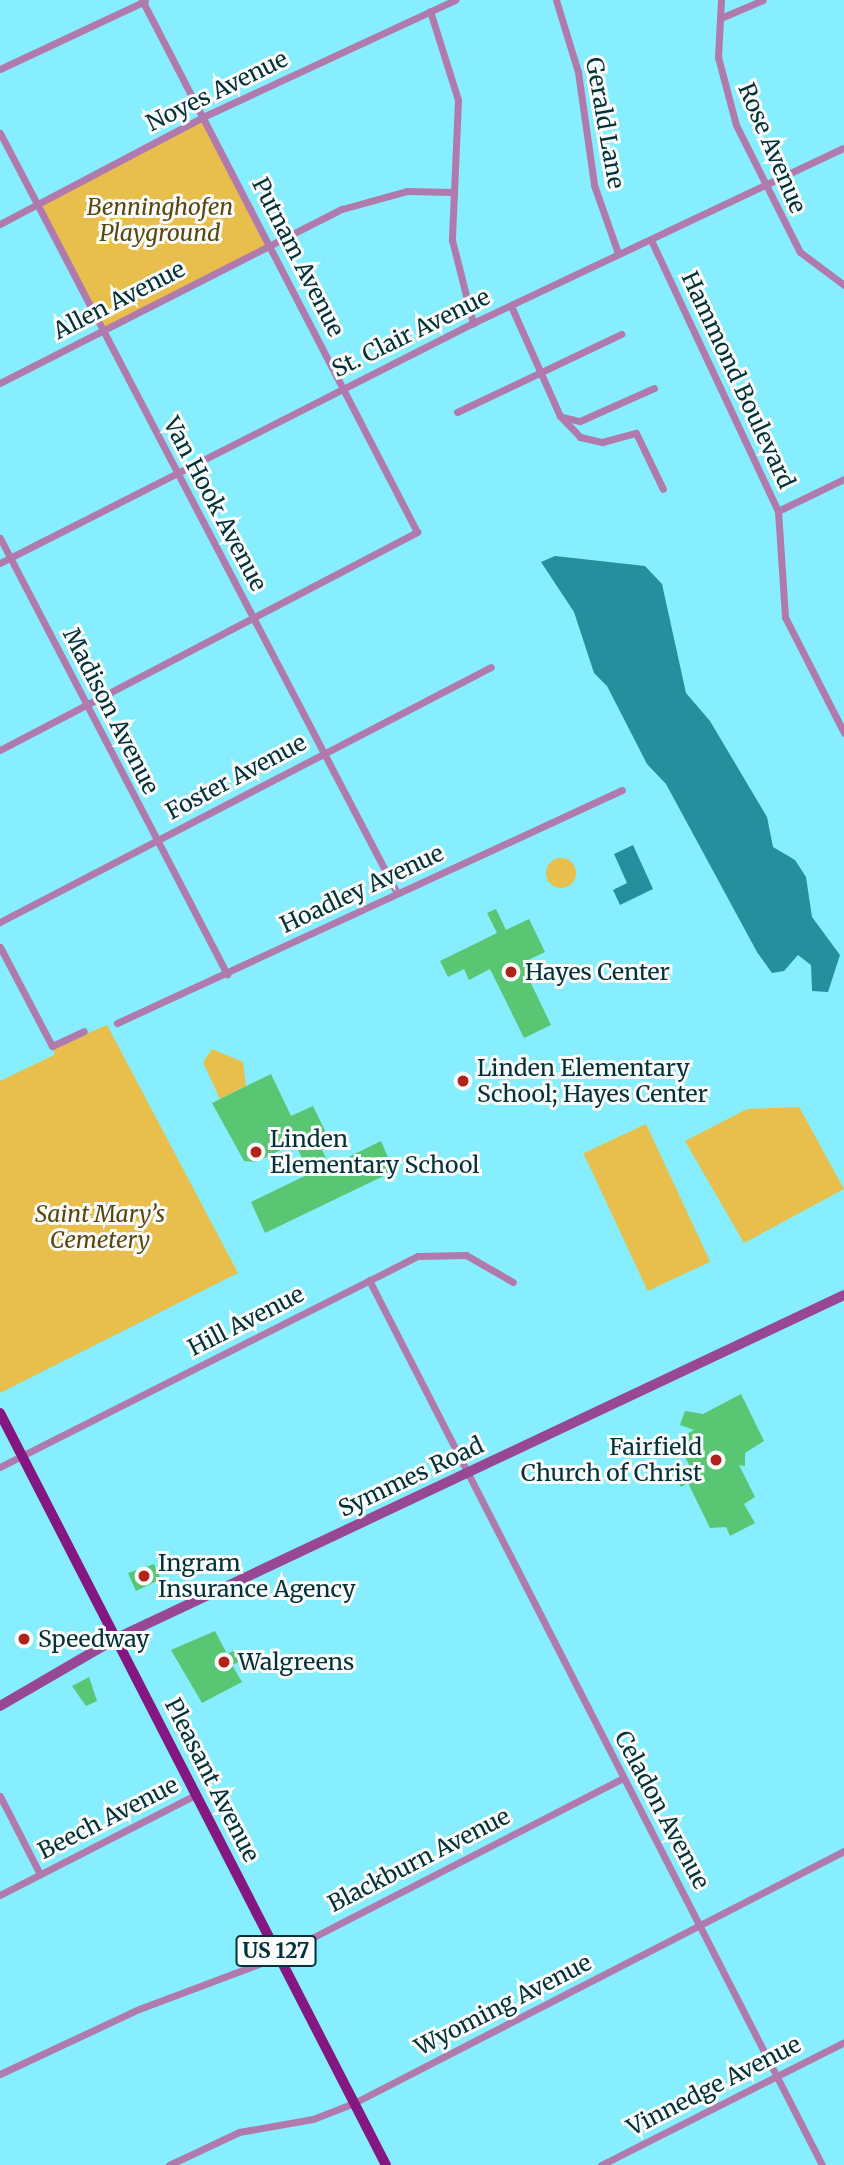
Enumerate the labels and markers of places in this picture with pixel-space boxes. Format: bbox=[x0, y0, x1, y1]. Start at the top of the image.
place label: Hayes Center bbox=[525, 958, 670, 986]
marker: Hayes Center bbox=[503, 964, 519, 980]
place label: Linden Elementary School; Hayes Center bbox=[477, 1054, 708, 1108]
marker: Linden Elementary School; Hayes Center bbox=[455, 1073, 471, 1089]
place label: Linden Elementary School bbox=[270, 1125, 479, 1179]
marker: Linden Elementary School bbox=[248, 1144, 264, 1160]
place label: Fairfield Church of Christ bbox=[521, 1433, 702, 1487]
marker: Fairfield Church of Christ bbox=[708, 1452, 724, 1468]
place label: Ingram Insurance Agency bbox=[158, 1549, 356, 1603]
marker: Ingram Insurance Agency bbox=[136, 1568, 152, 1584]
place label: Speedway bbox=[38, 1625, 149, 1653]
marker: Speedway bbox=[16, 1631, 32, 1647]
place label: Walgreens bbox=[238, 1648, 354, 1676]
marker: Walgreens bbox=[216, 1654, 232, 1670]

